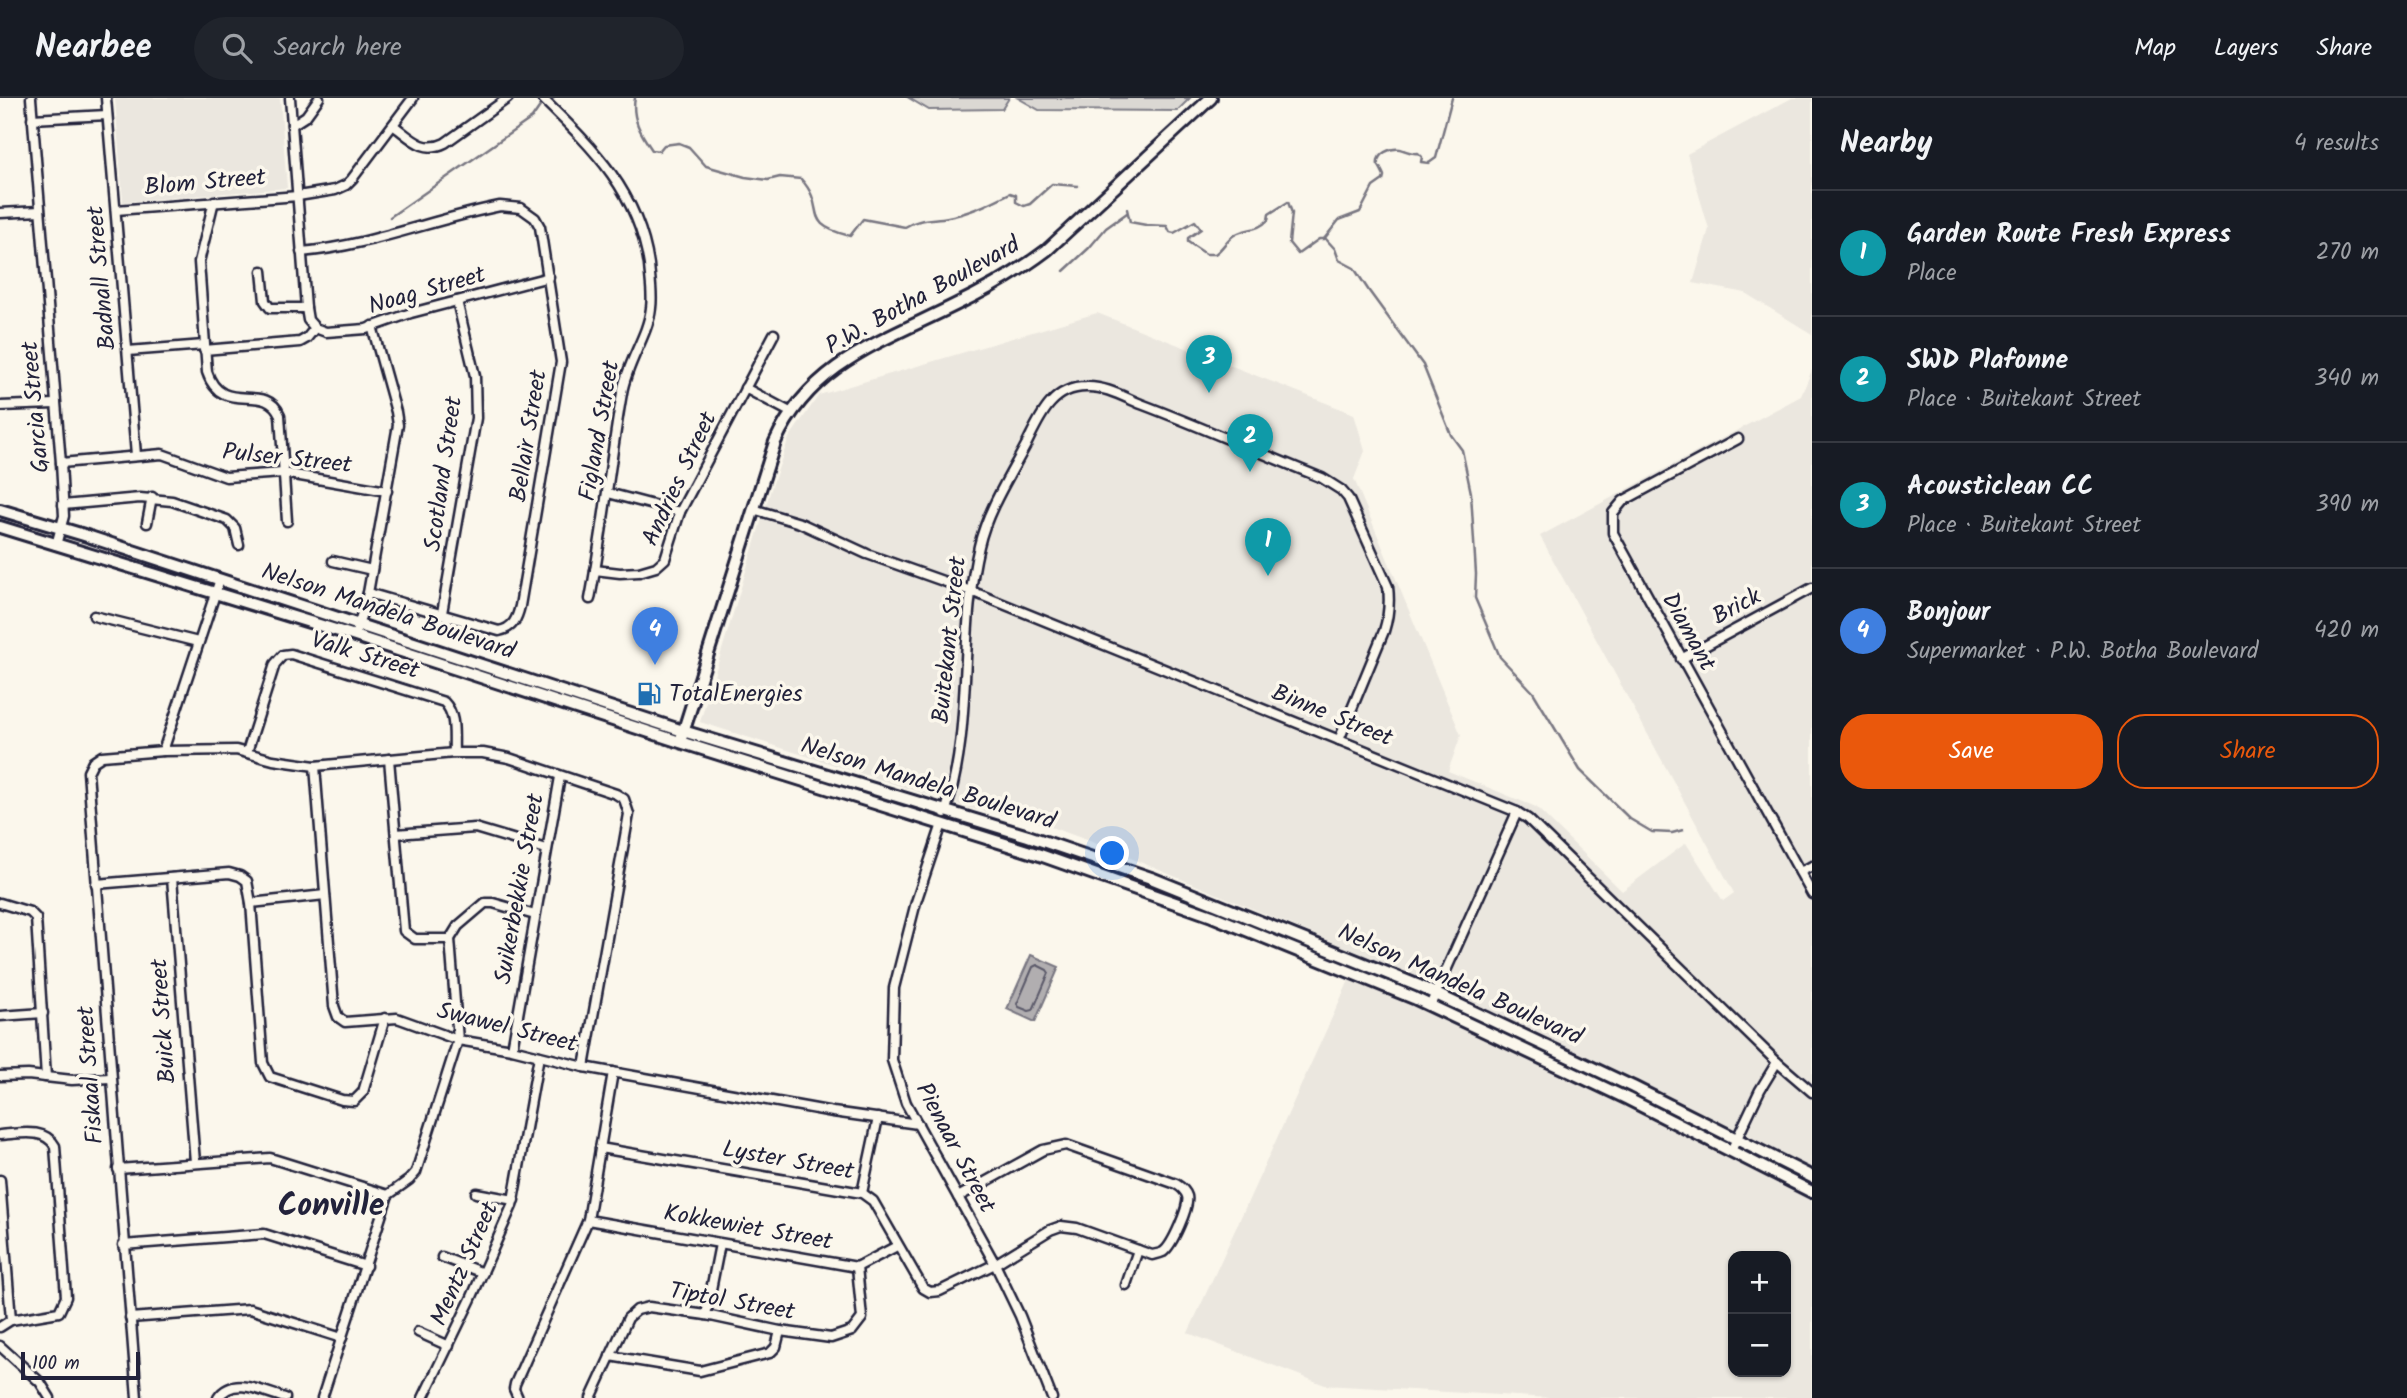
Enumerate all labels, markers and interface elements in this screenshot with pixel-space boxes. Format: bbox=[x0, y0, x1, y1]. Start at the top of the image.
search box bbox=[194, 17, 684, 80]
text: Nearbee bbox=[35, 22, 152, 75]
text: Search here bbox=[274, 27, 402, 69]
icon: search bbox=[218, 29, 256, 67]
text: Map bbox=[2134, 29, 2176, 68]
text: Layers bbox=[2214, 29, 2278, 68]
text: Share bbox=[2316, 29, 2372, 68]
text: Nearby bbox=[1840, 120, 1932, 168]
text: 4 results bbox=[2294, 126, 2379, 162]
street label: Blom Street bbox=[143, 158, 268, 208]
street label: Badnall Street bbox=[76, 203, 128, 352]
text: Garden Route Fresh Express bbox=[1907, 214, 2231, 256]
street label: P.W. Botha Boulevard bbox=[818, 226, 1029, 366]
text: 1 bbox=[1860, 235, 1866, 271]
text: 270 m bbox=[2316, 235, 2379, 271]
street label: Noag Street bbox=[364, 255, 491, 326]
text: Place bbox=[1907, 256, 1957, 292]
pin: 3 bbox=[1186, 335, 1232, 393]
street label: Garcia Street bbox=[11, 339, 61, 474]
text: SWD Plafonne bbox=[1907, 340, 2068, 382]
street label: Figland Street bbox=[568, 357, 632, 504]
text: 2 bbox=[1856, 361, 1870, 397]
text: 340 m bbox=[2314, 361, 2379, 397]
street label: Bellair Street bbox=[499, 366, 559, 505]
text: Place · Buitekant Street bbox=[1907, 382, 2141, 418]
street label: Scotland Street bbox=[414, 393, 474, 554]
street label: Andries Street bbox=[632, 405, 729, 553]
pin: 2 bbox=[1227, 414, 1273, 472]
street label: Pulser Street bbox=[220, 433, 354, 485]
text: Acousticlean CC bbox=[1907, 466, 2093, 508]
text: 3 bbox=[1857, 487, 1869, 523]
text: 390 m bbox=[2316, 487, 2379, 523]
text: Place · Buitekant Street bbox=[1907, 508, 2141, 544]
pin: 1 bbox=[1245, 518, 1291, 576]
street label: Nelson Mandela Boulevard bbox=[256, 553, 521, 672]
street label: Buitekant Street bbox=[922, 554, 978, 725]
street label: Brick bbox=[1705, 577, 1769, 636]
street label: Diamant bbox=[1650, 585, 1726, 679]
text: Bonjour bbox=[1907, 592, 1990, 634]
pin: 4 bbox=[632, 607, 678, 665]
text: 4 bbox=[1857, 613, 1869, 649]
text: 420 m bbox=[2314, 613, 2379, 649]
street label: Valk Street bbox=[306, 621, 425, 691]
text: Supermarket · P.W. Botha Boulevard bbox=[1907, 634, 2259, 670]
street label: Binne Street bbox=[1265, 674, 1399, 758]
place label: TotalEnergies bbox=[669, 675, 803, 714]
fuel station icon: TotalEnergies bbox=[635, 680, 663, 708]
button: Save bbox=[1840, 714, 2103, 789]
button: Share bbox=[2117, 714, 2379, 789]
street label: Nelson Mandela Boulevard bbox=[796, 727, 1061, 842]
street label: Suikerbekkie Street bbox=[484, 790, 556, 987]
your location bbox=[1095, 836, 1129, 870]
street label: Nelson Mandela Boulevard bbox=[1331, 913, 1590, 1057]
street label: Buick Street bbox=[140, 957, 188, 1085]
street label: Swawel Street bbox=[433, 992, 582, 1064]
street label: Fiskaal Street bbox=[67, 1004, 115, 1146]
street label: Pienaar Street bbox=[904, 1076, 1006, 1221]
street label: Lyster Street bbox=[719, 1130, 858, 1192]
district label: Conville bbox=[278, 1181, 385, 1232]
street label: Kokkewiet Street bbox=[661, 1194, 836, 1262]
street label: Mentz Street bbox=[420, 1195, 510, 1333]
map controls bbox=[1728, 1251, 1791, 1377]
button: + bbox=[1728, 1251, 1791, 1314]
street label: Tiptol Street bbox=[666, 1272, 798, 1332]
button: − bbox=[1728, 1314, 1791, 1377]
scale bar bbox=[21, 1349, 140, 1381]
text: 100 m bbox=[32, 1349, 80, 1379]

